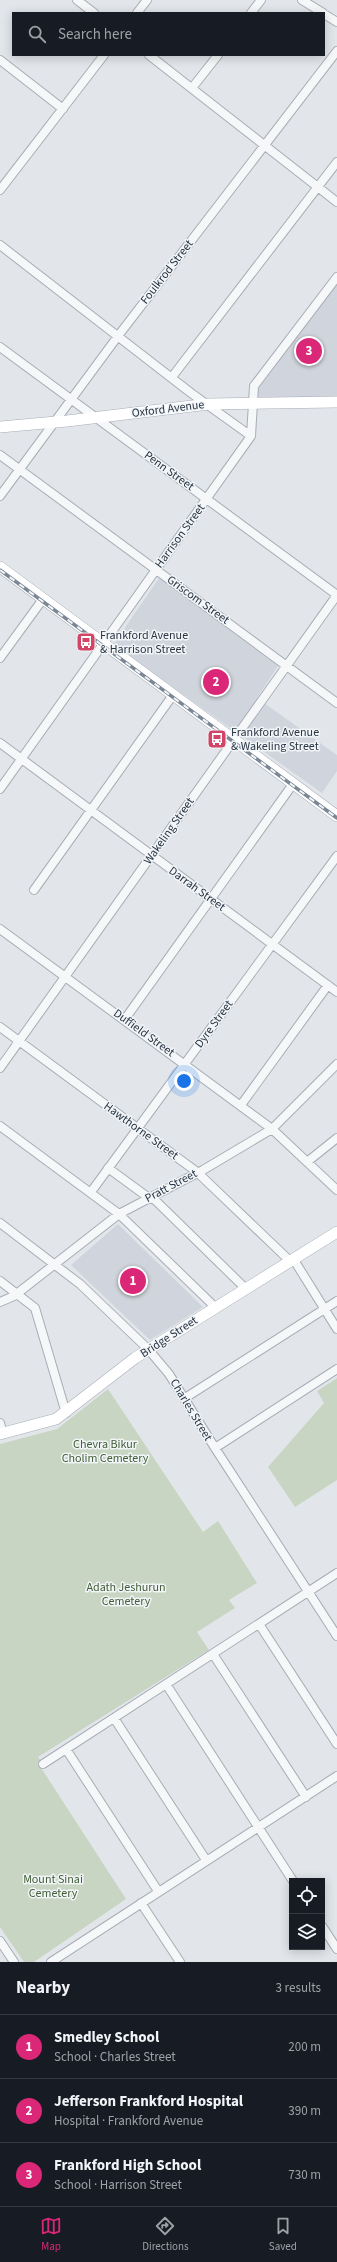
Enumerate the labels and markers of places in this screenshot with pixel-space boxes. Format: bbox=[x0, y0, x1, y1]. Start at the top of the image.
pin: 3 bbox=[296, 336, 322, 366]
place label: Frankford Avenue & Harrison Street bbox=[100, 627, 188, 658]
bus stop icon: Frankford Avenue & Harrison Street bbox=[75, 631, 97, 653]
pin: 2 bbox=[203, 667, 229, 697]
place label: Frankford Avenue & Wakeling Street bbox=[231, 724, 319, 755]
bus stop icon: Frankford Avenue & Wakeling Street bbox=[206, 728, 228, 750]
pin: 1 bbox=[120, 1266, 146, 1296]

